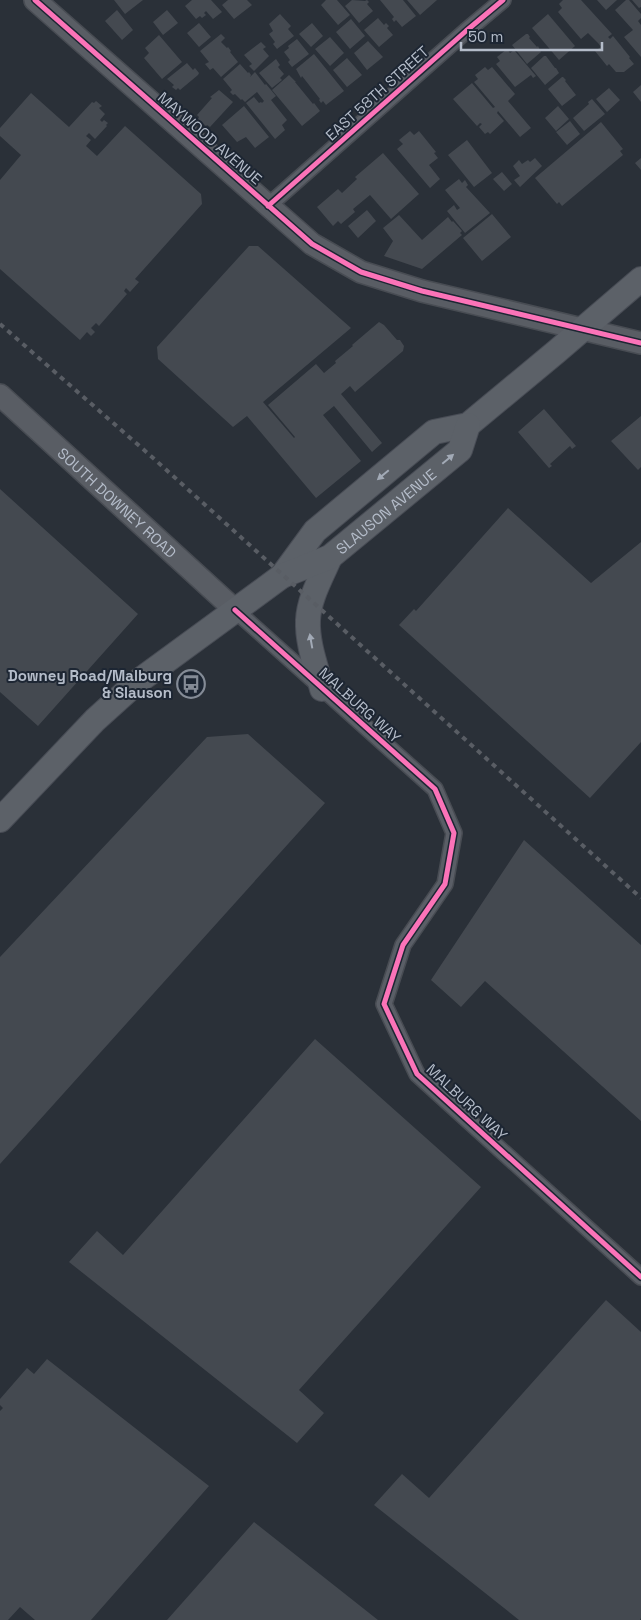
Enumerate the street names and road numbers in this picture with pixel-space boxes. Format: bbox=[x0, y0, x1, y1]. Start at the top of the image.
street label: EAST 58TH STREET bbox=[321, 42, 433, 144]
street label: MAYWOOD AVENUE bbox=[154, 88, 266, 188]
street label: SOUTH DOWNEY ROAD bbox=[54, 443, 181, 562]
street label: SLAUSON AVENUE bbox=[332, 464, 440, 558]
street label: MALBURG WAY bbox=[315, 663, 405, 747]
street label: MALBURG WAY bbox=[423, 1060, 511, 1144]

